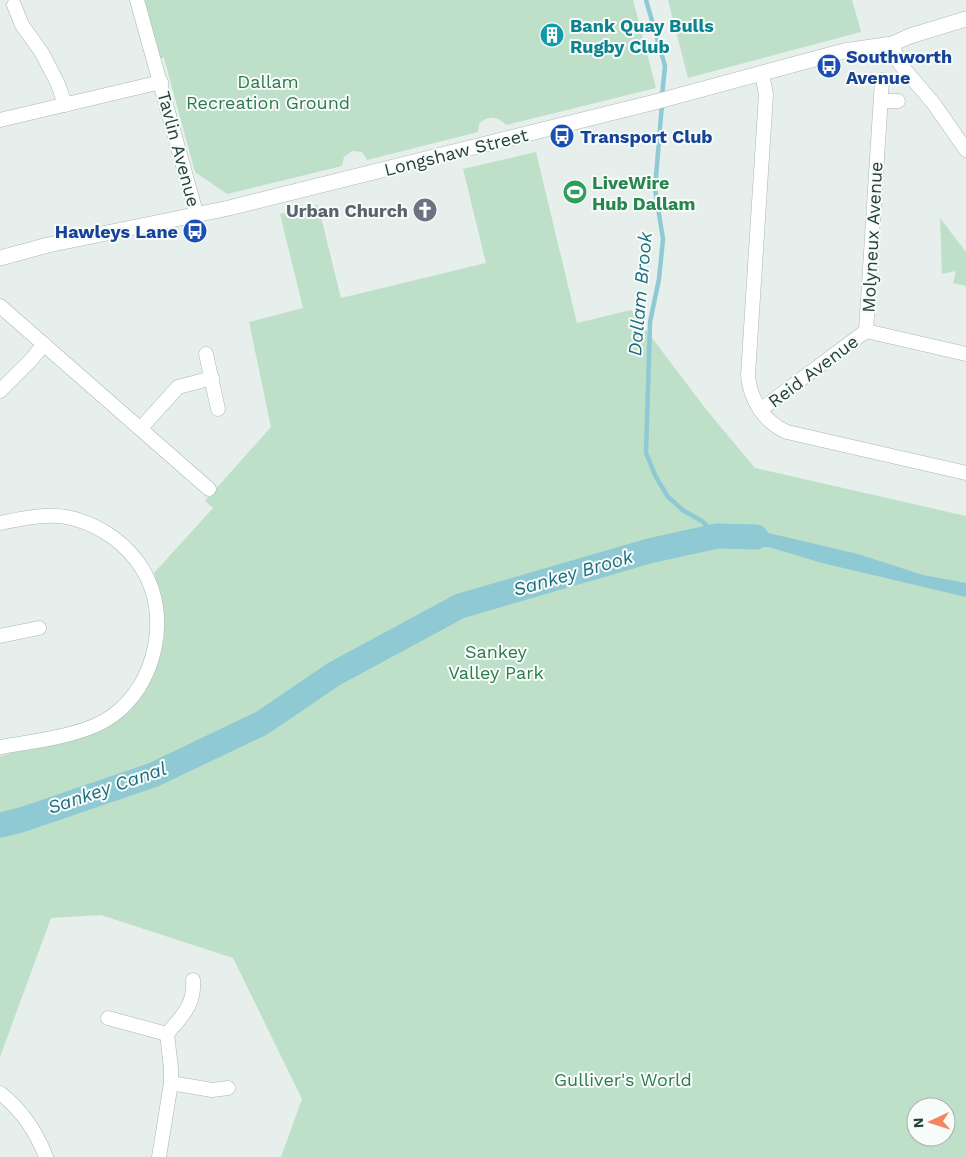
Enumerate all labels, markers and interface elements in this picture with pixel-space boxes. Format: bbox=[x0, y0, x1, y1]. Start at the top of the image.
place label: Bank Quay Bulls Rugby Club bbox=[570, 15, 714, 57]
building icon: Bank Quay Bulls Rugby Club bbox=[539, 22, 565, 48]
place label: Southworth Avenue bbox=[846, 46, 952, 88]
bus stop icon: Southworth Avenue bbox=[816, 53, 842, 79]
park label: Dallam Recreation Ground bbox=[186, 71, 350, 113]
street label: Tavlin Avenue bbox=[153, 89, 205, 209]
bus stop icon: Transport Club bbox=[549, 123, 575, 149]
street label: Longshaw Street bbox=[382, 124, 531, 180]
place label: Transport Club bbox=[580, 126, 713, 147]
street label: Molyneux Avenue bbox=[858, 161, 886, 313]
place label: LiveWire Hub Dallam bbox=[592, 172, 695, 214]
sports icon: LiveWire Hub Dallam bbox=[562, 179, 588, 205]
church icon: Urban Church bbox=[412, 197, 438, 223]
place label: Urban Church bbox=[286, 200, 408, 221]
bus stop icon: Hawleys Lane bbox=[182, 218, 208, 244]
place label: Hawleys Lane bbox=[55, 221, 178, 242]
water label: Dallam Brook bbox=[623, 230, 657, 357]
street label: Reid Avenue bbox=[764, 330, 862, 412]
water label: Sankey Brook bbox=[511, 545, 636, 601]
park label: Sankey Valley Park bbox=[448, 641, 544, 683]
water label: Sankey Canal bbox=[45, 757, 170, 819]
park label: Gulliver's World bbox=[554, 1069, 692, 1090]
north arrow bbox=[906, 1097, 956, 1147]
text: N bbox=[910, 1117, 926, 1129]

